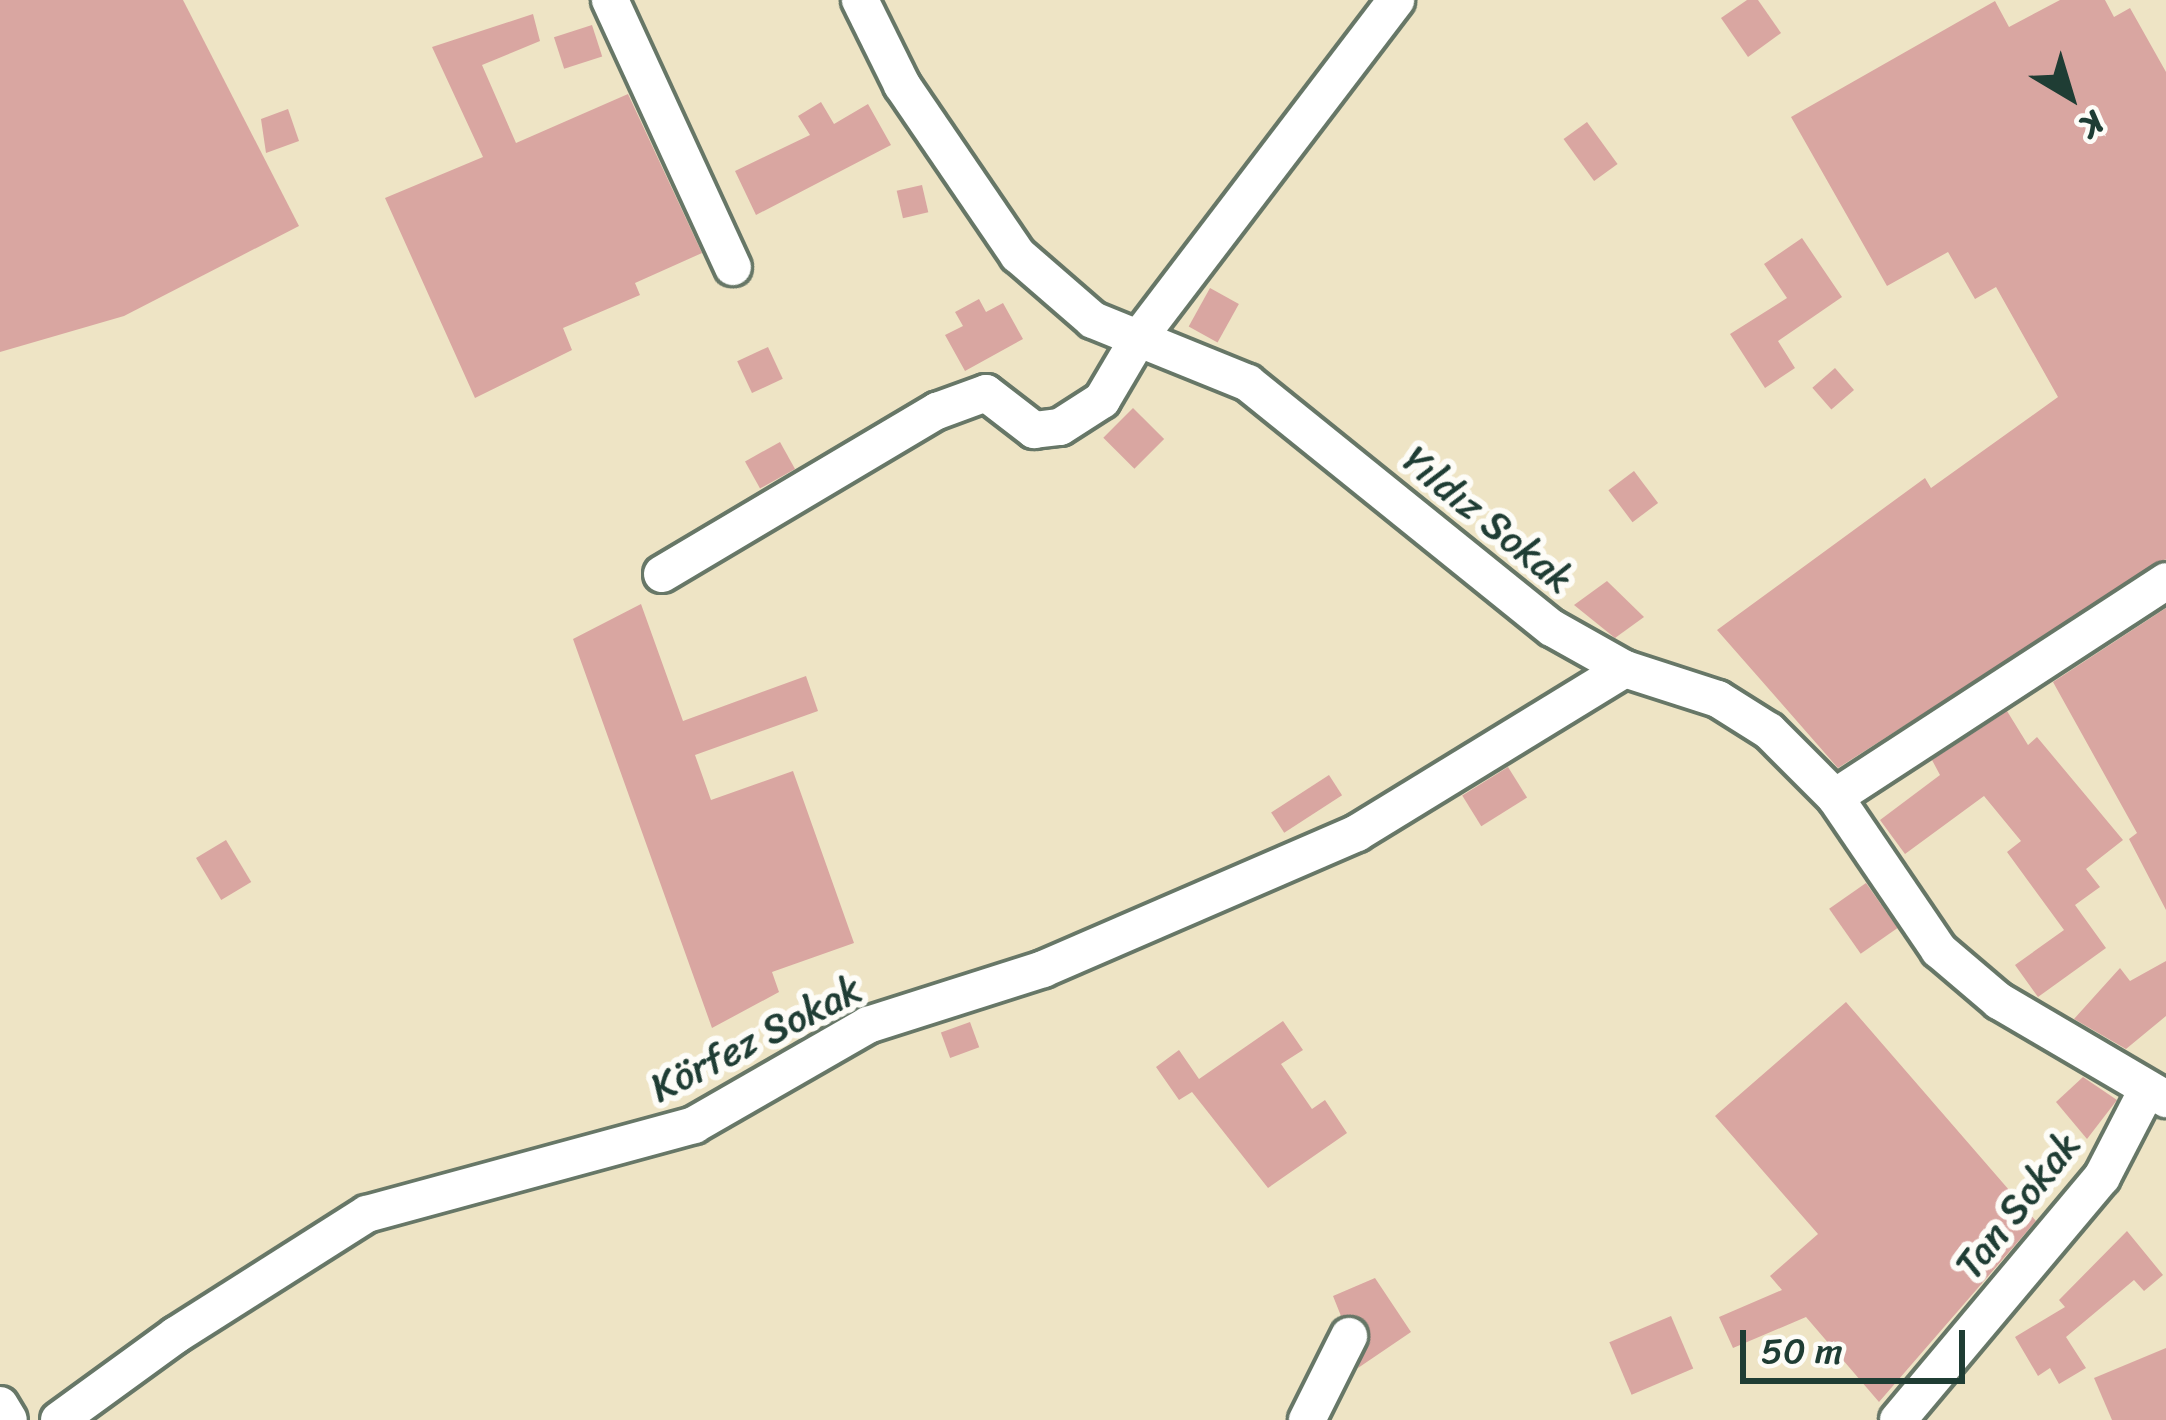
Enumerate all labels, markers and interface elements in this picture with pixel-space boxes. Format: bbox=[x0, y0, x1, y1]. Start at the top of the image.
north arrow bbox=[2010, 36, 2130, 156]
text: K bbox=[2066, 95, 2118, 153]
street label: Yıldız Sokak bbox=[1393, 437, 1583, 603]
street label: Körfez Sokak bbox=[643, 966, 869, 1112]
street label: Tan Sokak bbox=[1946, 1122, 2090, 1288]
scale bar bbox=[1746, 1306, 1971, 1380]
text: 50 m bbox=[1761, 1319, 1843, 1383]

